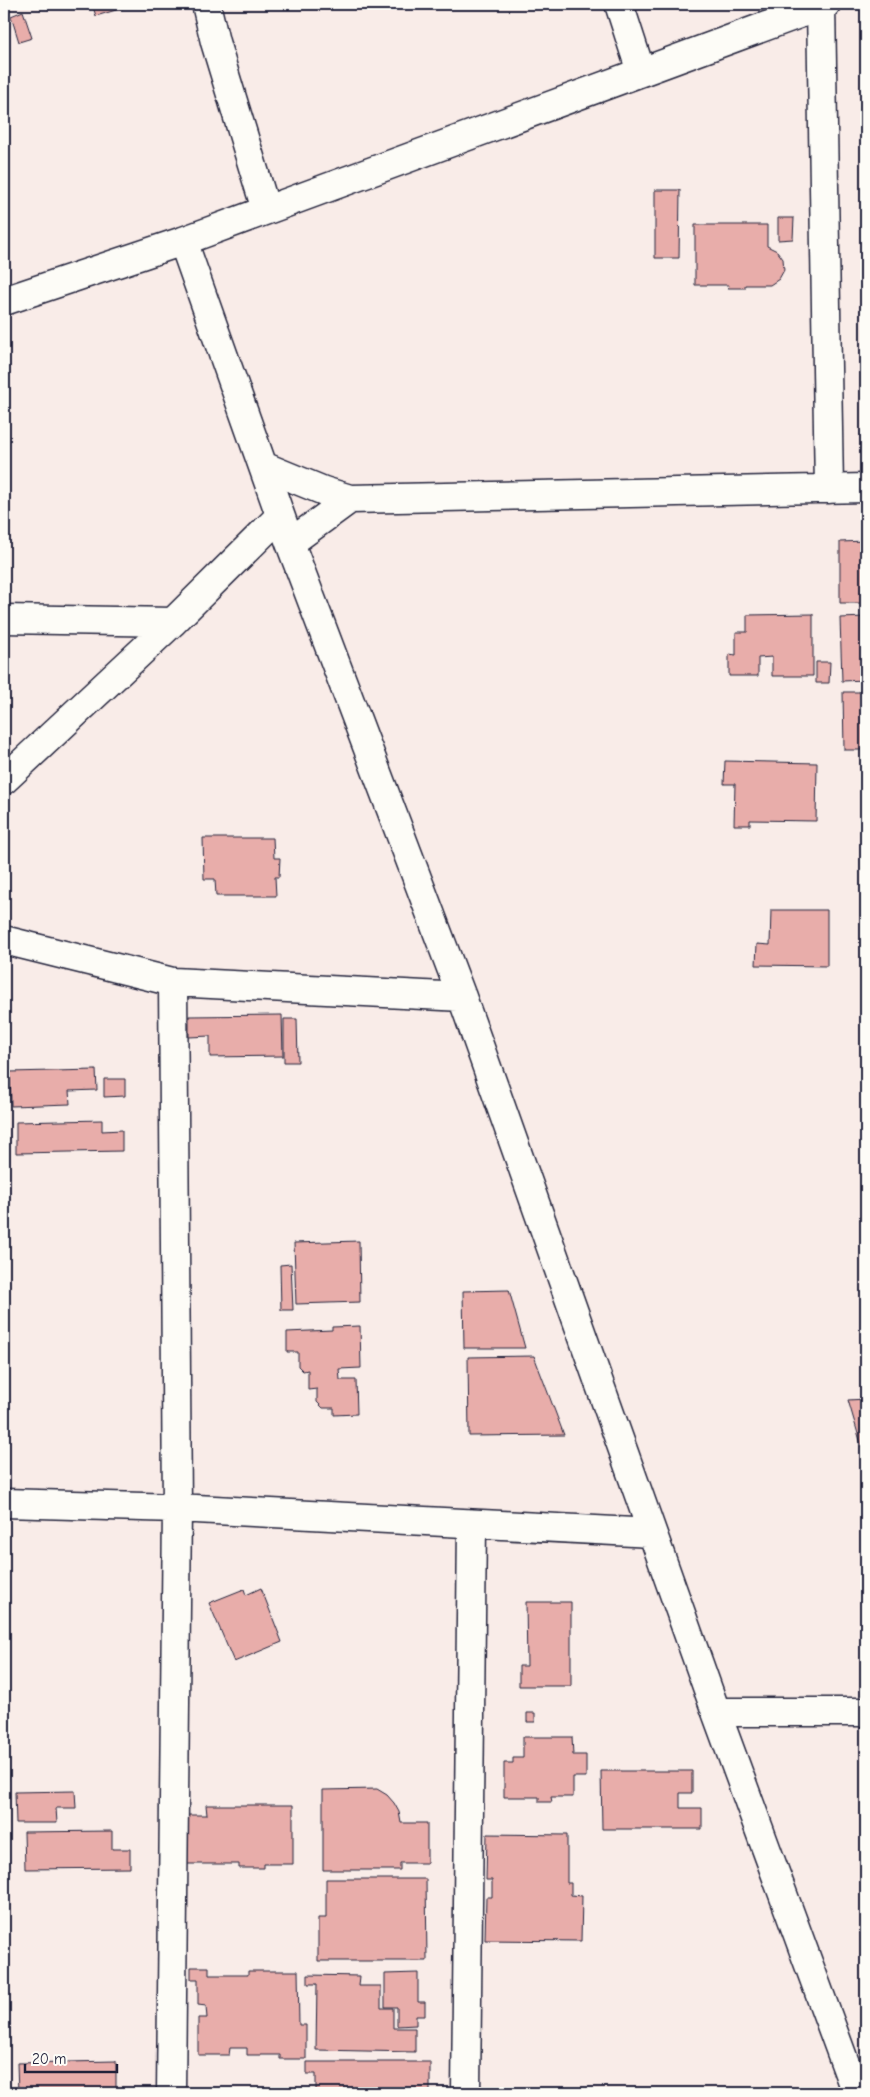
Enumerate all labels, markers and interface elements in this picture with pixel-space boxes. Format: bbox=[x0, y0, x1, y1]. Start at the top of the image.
scale bar bbox=[25, 2042, 118, 2074]
text: 20 m bbox=[32, 2050, 66, 2068]

